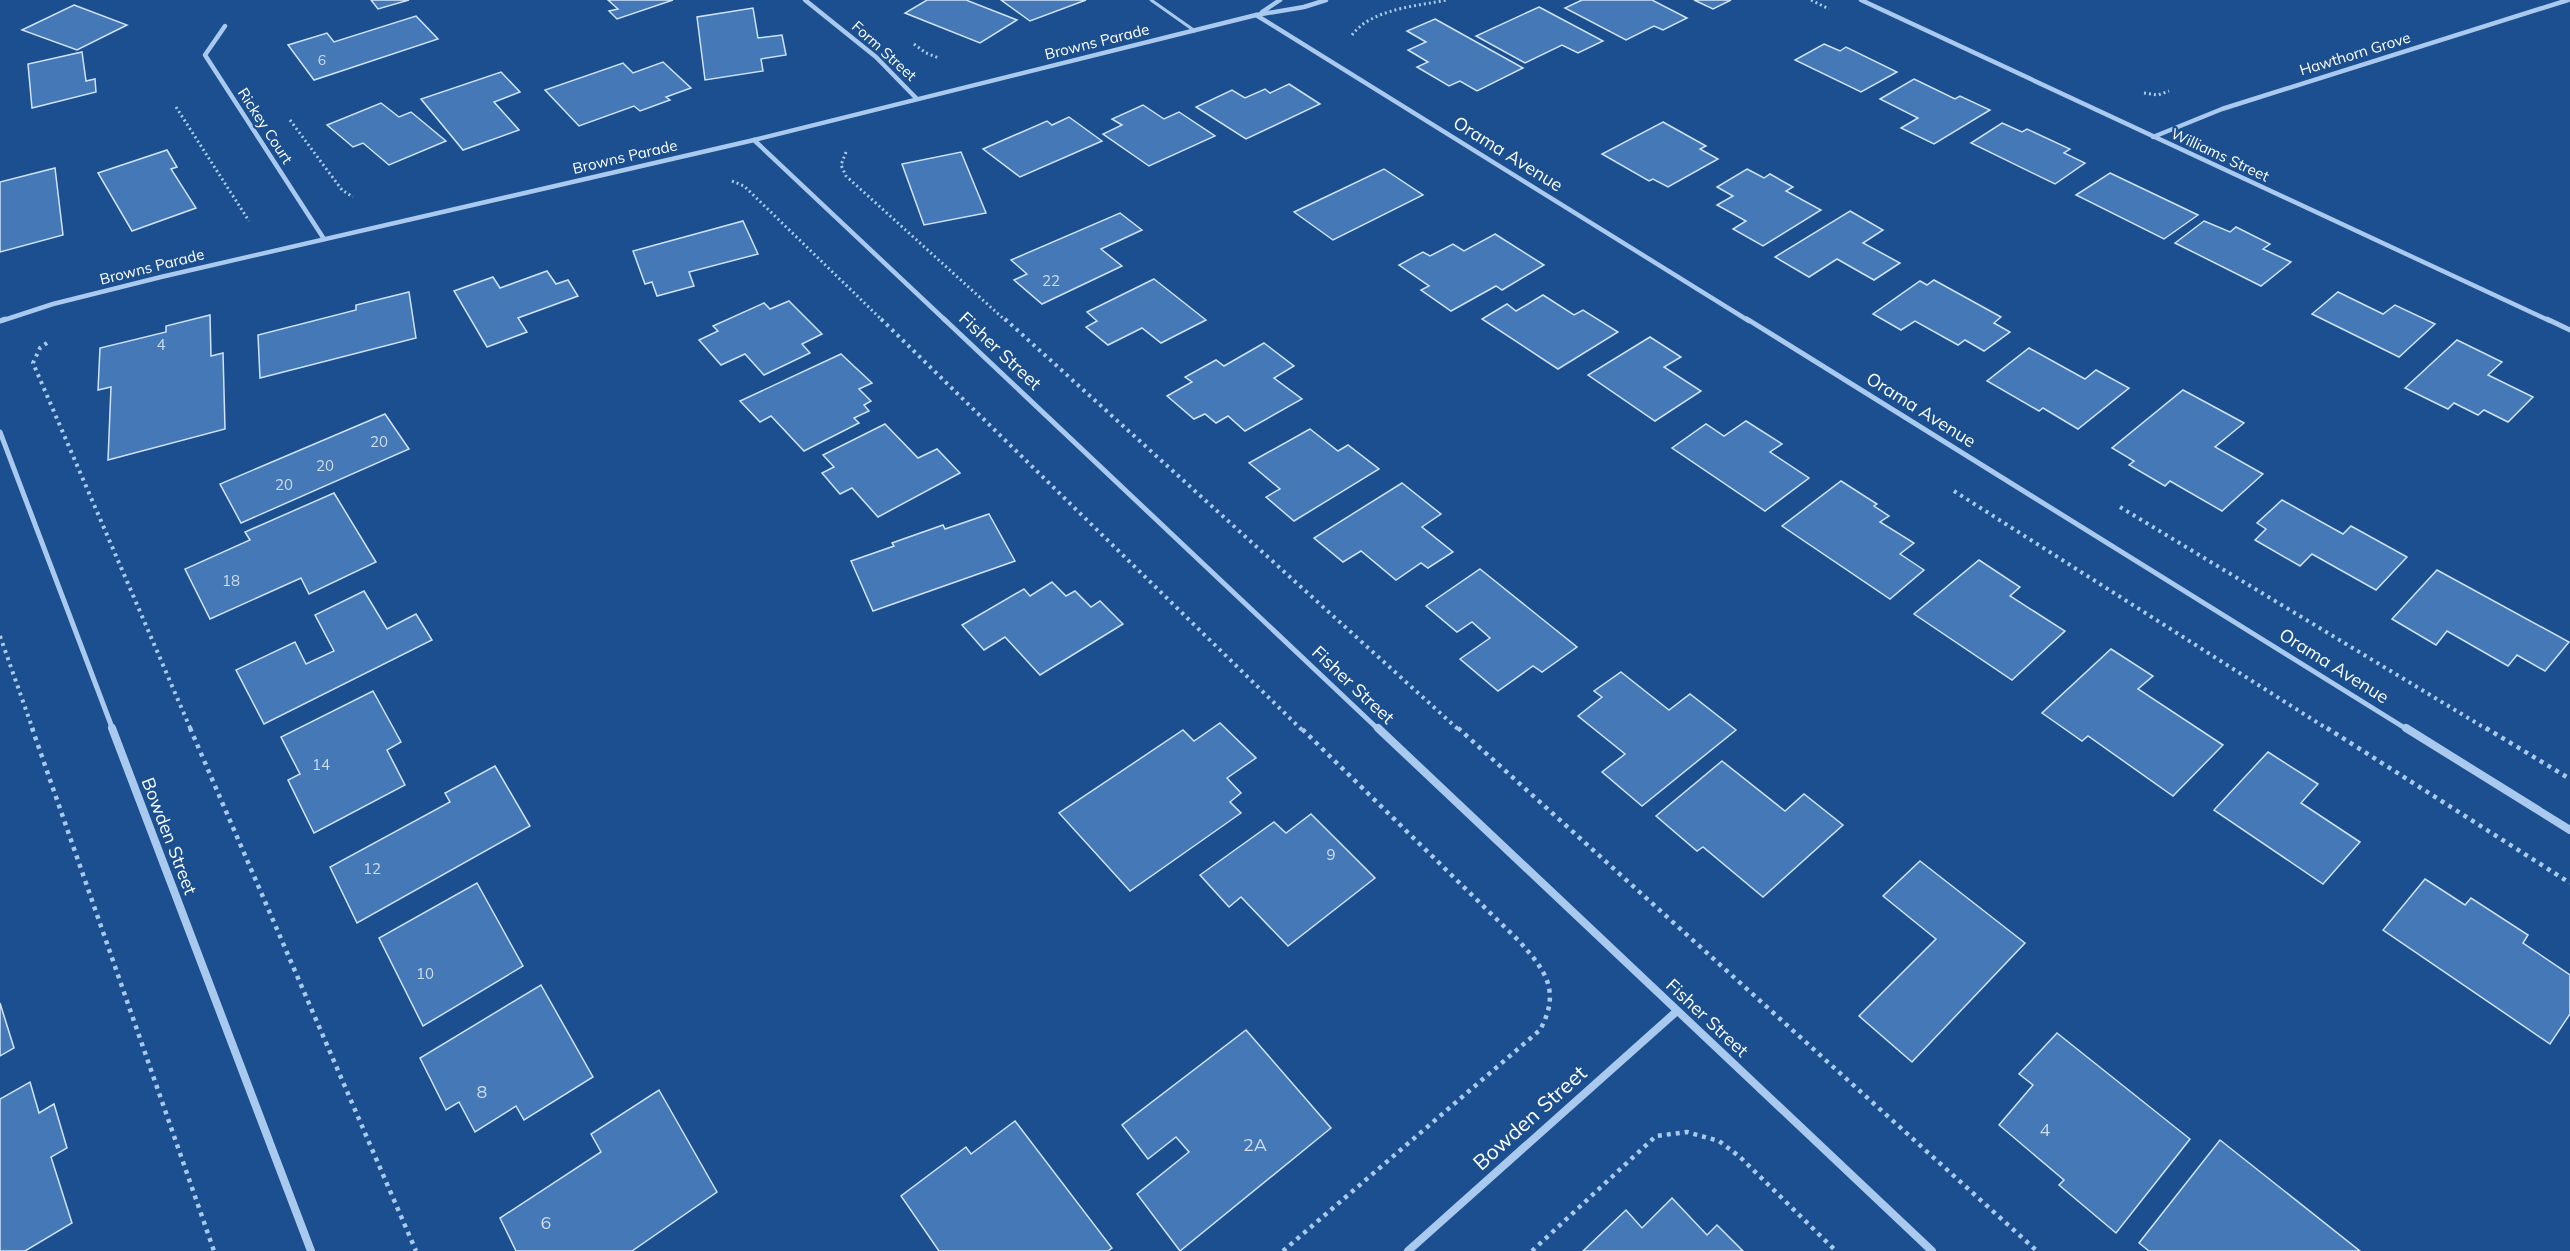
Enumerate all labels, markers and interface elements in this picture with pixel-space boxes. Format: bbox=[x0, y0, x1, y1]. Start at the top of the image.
street label: Form Street bbox=[848, 17, 921, 85]
street label: Browns Parade bbox=[1043, 19, 1151, 64]
street label: Hawthorn Grove bbox=[2297, 28, 2413, 79]
house number: 6 bbox=[318, 51, 326, 69]
street label: Rickey Court bbox=[234, 84, 297, 167]
street label: Orama Avenue bbox=[1449, 111, 1567, 196]
street label: Williams Street bbox=[2168, 124, 2272, 186]
street label: Browns Parade bbox=[571, 135, 679, 178]
street label: Browns Parade bbox=[98, 244, 206, 289]
house number: 22 bbox=[1042, 271, 1060, 290]
street label: Fisher Street bbox=[954, 307, 1046, 395]
house number: 4 bbox=[156, 335, 166, 354]
street label: Orama Avenue bbox=[1862, 367, 1980, 452]
house number: 20 bbox=[370, 432, 388, 451]
house number: 20 bbox=[316, 456, 334, 475]
house number: 20 bbox=[275, 475, 293, 494]
house number: 18 bbox=[222, 571, 240, 590]
street label: Orama Avenue bbox=[2275, 623, 2393, 708]
street label: Fisher Street bbox=[1307, 641, 1399, 729]
house number: 14 bbox=[312, 755, 330, 774]
street label: Bowden Street bbox=[137, 774, 202, 898]
house number: 9 bbox=[1326, 845, 1336, 864]
house number: 12 bbox=[363, 859, 381, 878]
house number: 10 bbox=[416, 964, 434, 983]
street label: Fisher Street bbox=[1661, 974, 1753, 1062]
street label: Bowden Street bbox=[1467, 1059, 1592, 1175]
house number: 8 bbox=[477, 1080, 487, 1103]
house number: 4 bbox=[2040, 1118, 2051, 1141]
house number: 2A bbox=[1243, 1133, 1267, 1156]
house number: 6 bbox=[541, 1211, 551, 1234]

